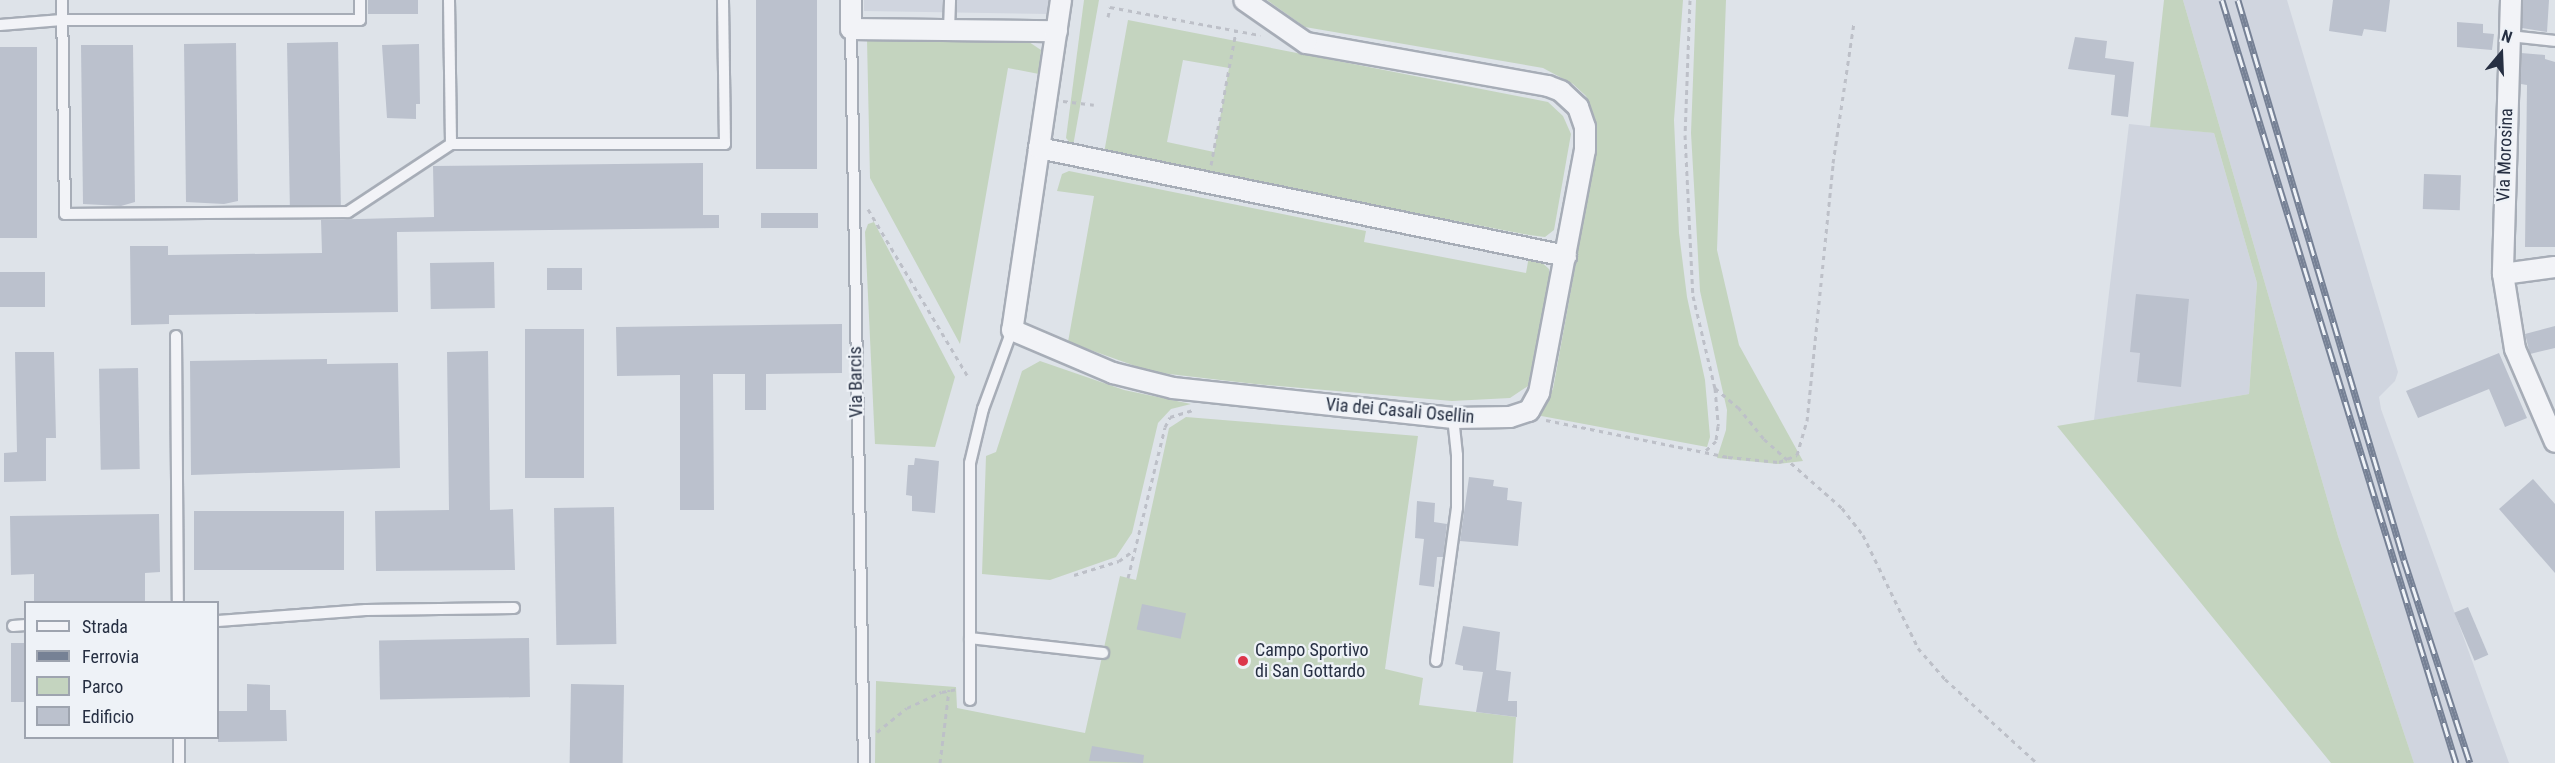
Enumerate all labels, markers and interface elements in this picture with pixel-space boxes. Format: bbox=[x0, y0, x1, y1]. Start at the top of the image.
north arrow bbox=[2471, 24, 2531, 84]
text: N bbox=[2499, 26, 2515, 47]
street label: Via Morosina bbox=[2493, 108, 2517, 202]
street label: Via Barcis bbox=[845, 346, 867, 418]
street label: Via dei Casali Osellin bbox=[1325, 394, 1475, 428]
legend bbox=[24, 601, 219, 739]
text: Strada bbox=[82, 616, 128, 637]
place label: Campo Sportivo di San Gottardo bbox=[1255, 640, 1369, 682]
text: Ferrovia bbox=[82, 646, 139, 667]
marker: Campo Sportivo di San Gottardo bbox=[1236, 654, 1250, 668]
text: Parco bbox=[82, 676, 123, 697]
text: Edificio bbox=[82, 706, 134, 727]

